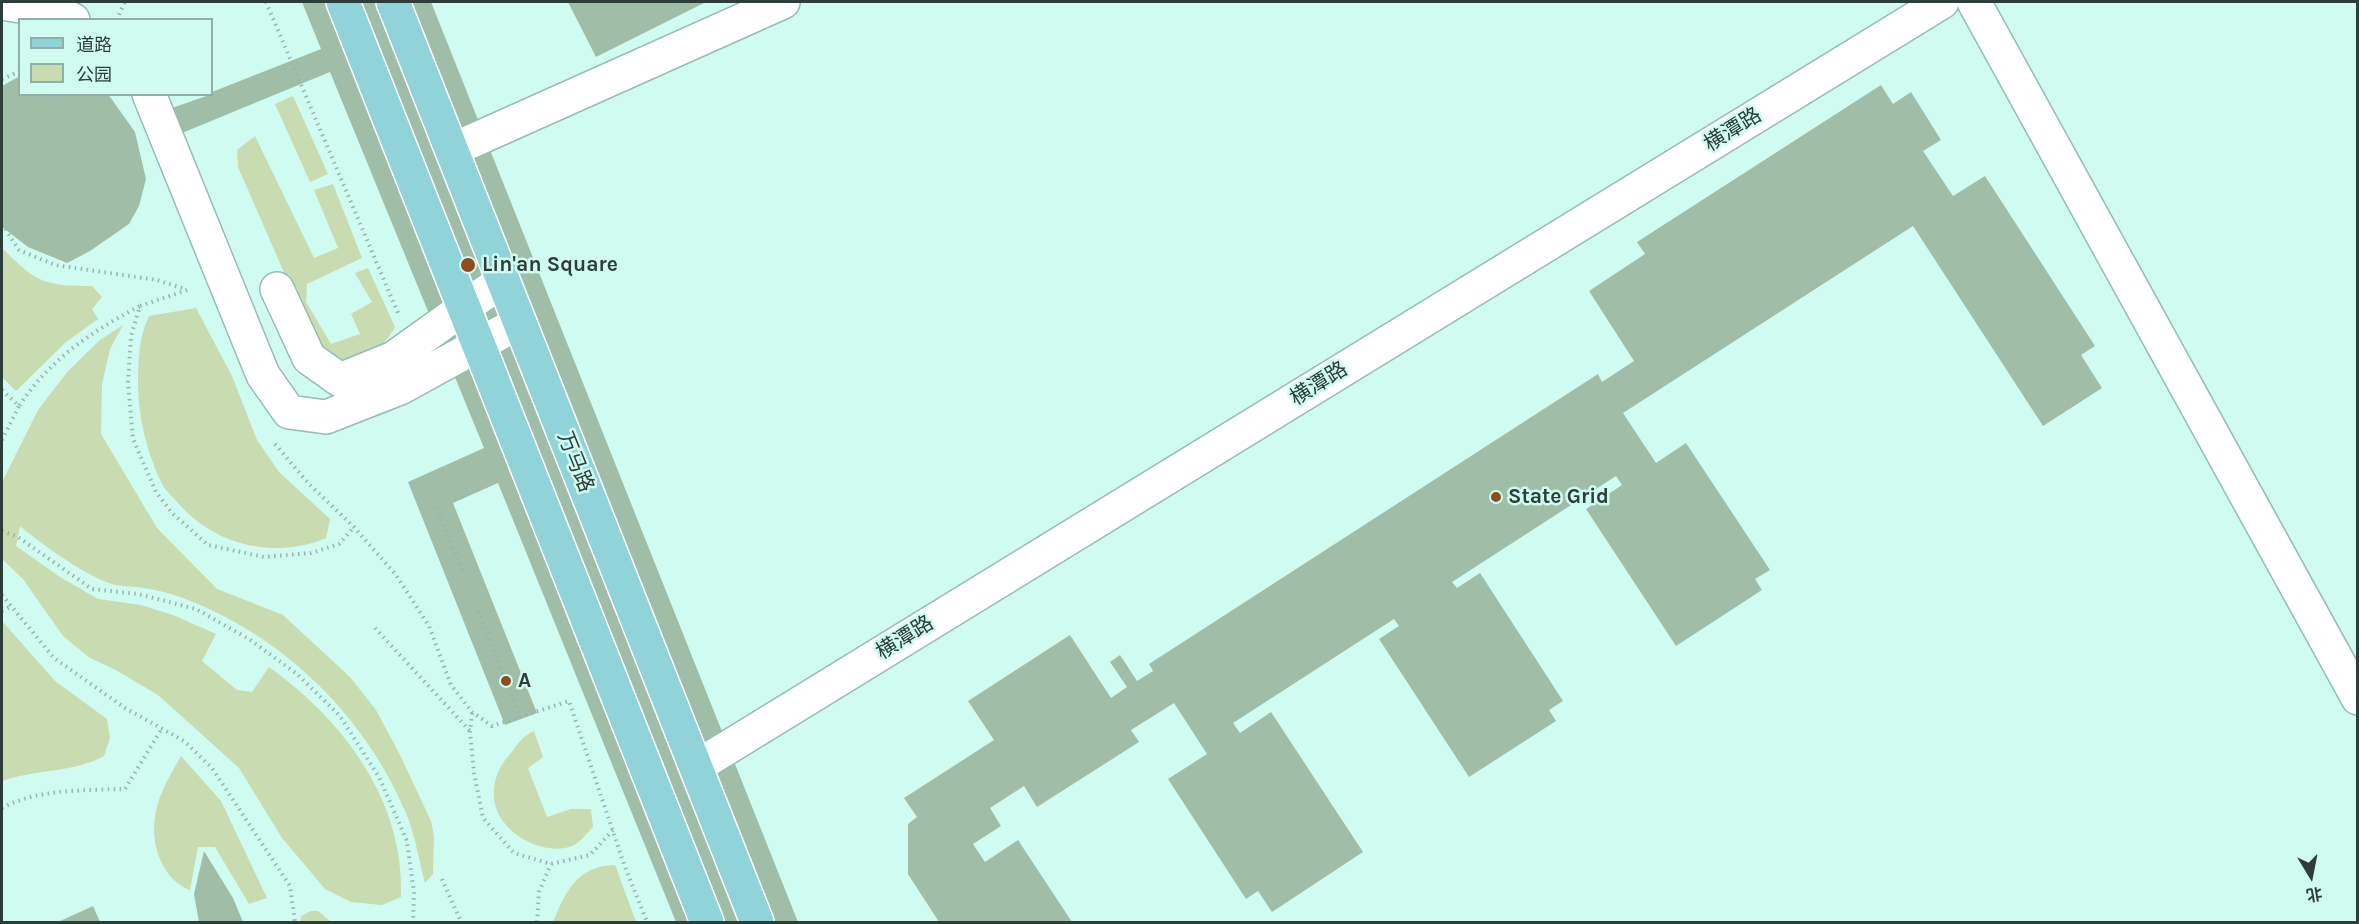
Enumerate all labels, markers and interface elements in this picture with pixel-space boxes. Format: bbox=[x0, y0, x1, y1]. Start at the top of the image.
legend bbox=[18, 18, 213, 96]
text: 道路 bbox=[76, 34, 112, 56]
text: 公园 bbox=[76, 64, 112, 86]
street label: 横潭路 bbox=[1700, 103, 1766, 157]
place label: Lin'an Square bbox=[482, 252, 618, 278]
marker: Lin'an Square bbox=[459, 256, 477, 274]
street label: 横潭路 bbox=[1286, 357, 1352, 411]
street label: 万马路 bbox=[552, 428, 598, 496]
place label: State Grid bbox=[1508, 484, 1609, 510]
marker: State Grid bbox=[1489, 490, 1503, 504]
street label: 横潭路 bbox=[872, 611, 938, 665]
place label: A bbox=[518, 668, 531, 694]
marker: A bbox=[499, 674, 513, 688]
north arrow bbox=[2281, 846, 2341, 906]
text: 北 bbox=[2305, 883, 2324, 905]

